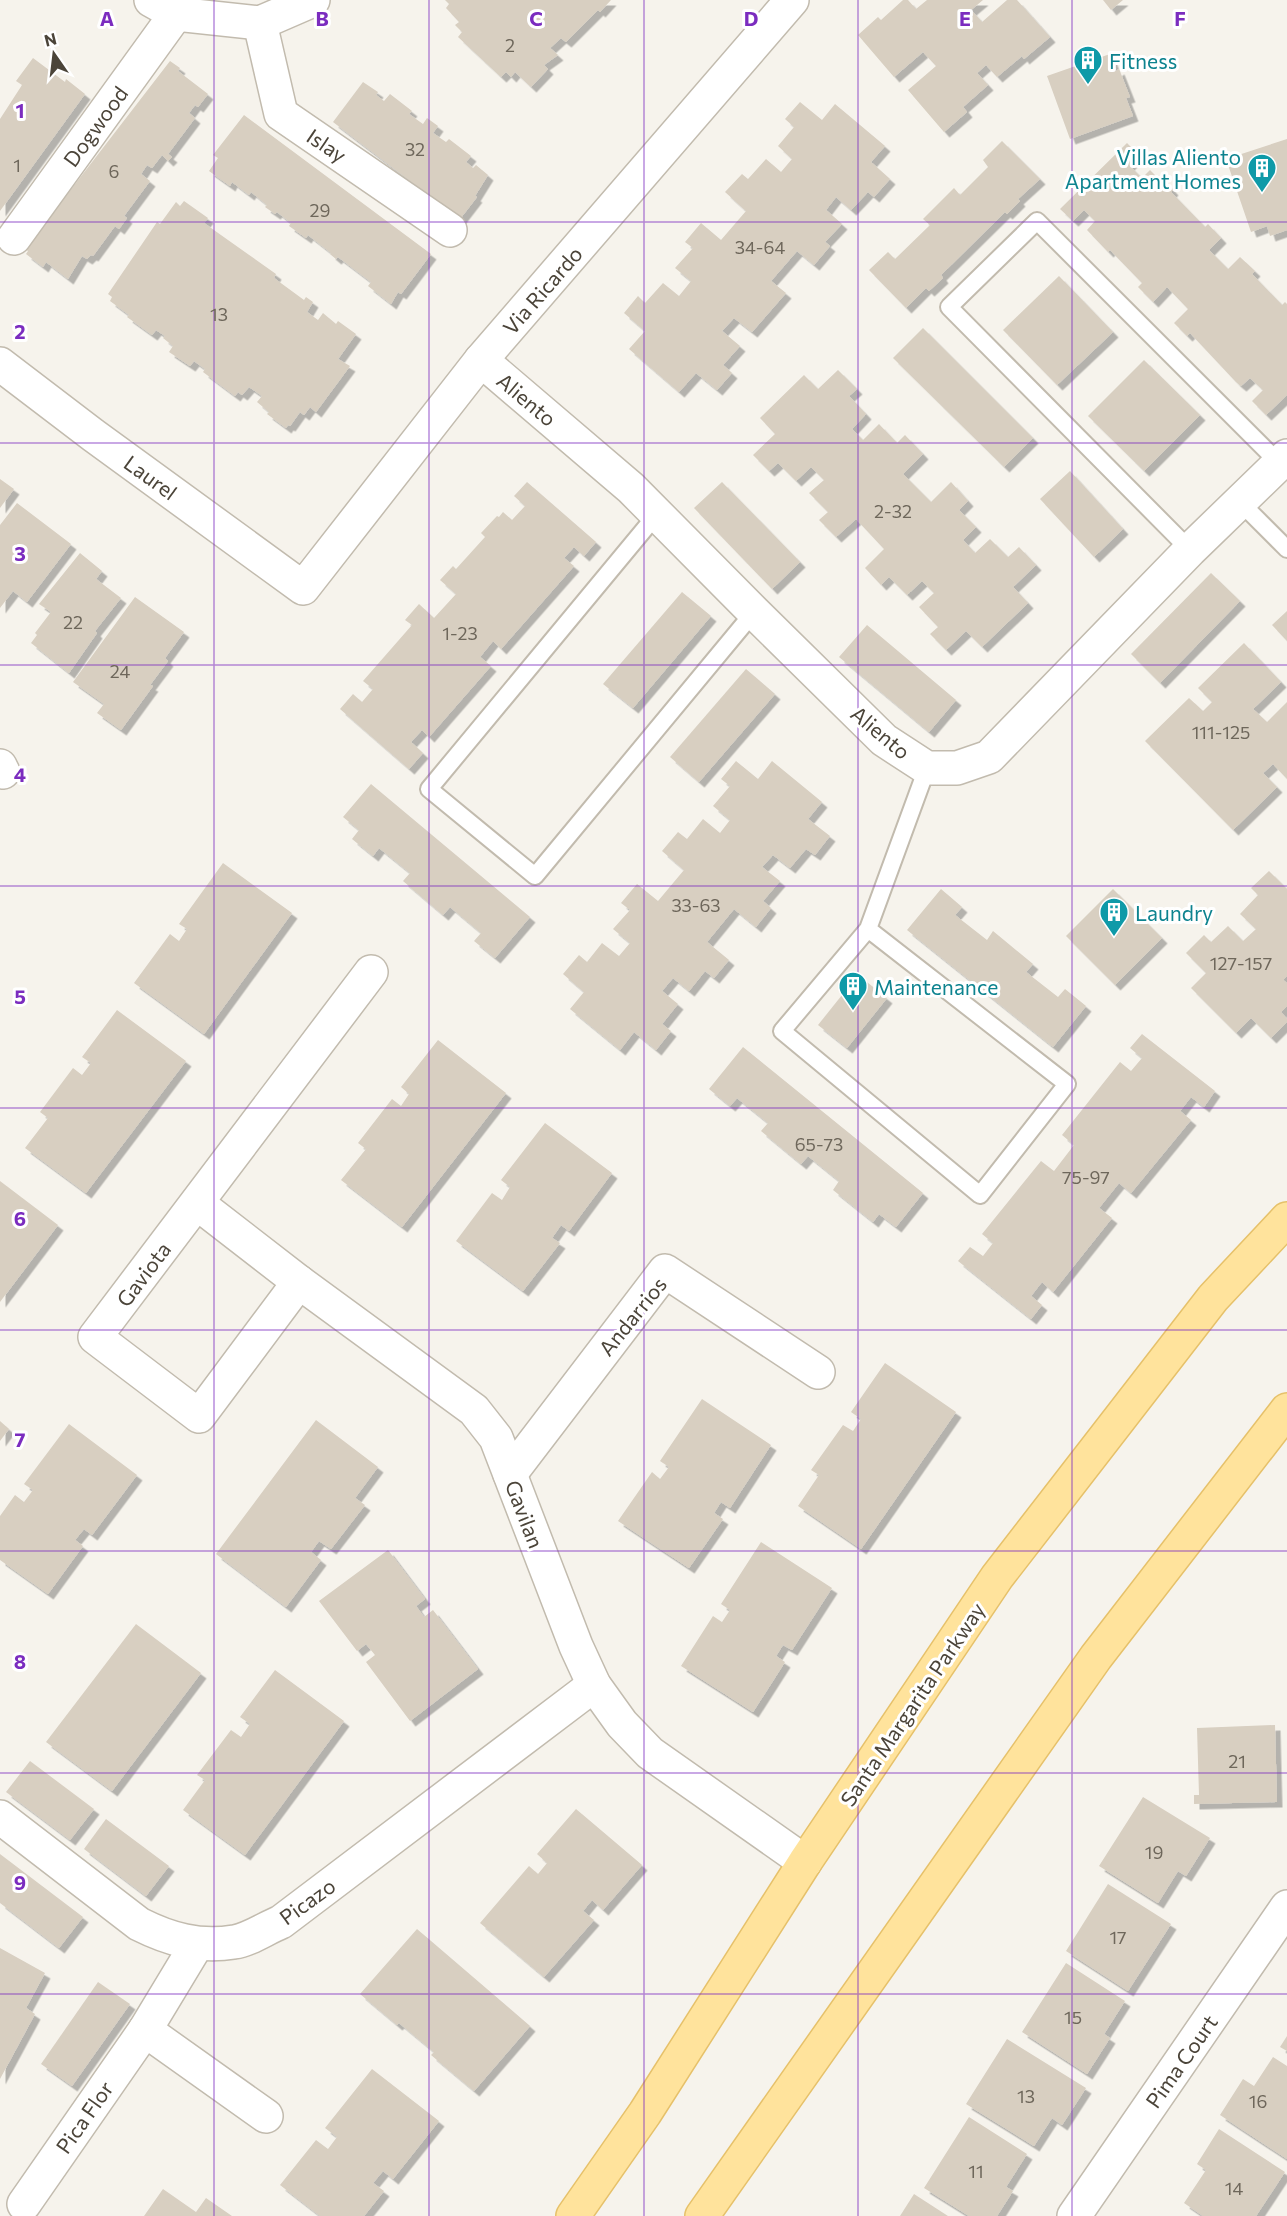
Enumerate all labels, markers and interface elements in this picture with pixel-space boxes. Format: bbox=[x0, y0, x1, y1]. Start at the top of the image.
text: A bbox=[100, 6, 114, 30]
text: B bbox=[315, 6, 329, 30]
text: C bbox=[529, 6, 543, 30]
text: D bbox=[744, 6, 758, 30]
text: E bbox=[959, 6, 971, 30]
text: F bbox=[1174, 6, 1186, 30]
north arrow bbox=[24, 24, 84, 84]
text: N bbox=[42, 28, 58, 50]
house number: 2 bbox=[505, 34, 515, 56]
building icon: Fitness bbox=[1072, 44, 1104, 86]
place label: Fitness bbox=[1109, 48, 1177, 73]
street label: Dogwood bbox=[58, 81, 132, 171]
text: 1 bbox=[15, 98, 25, 122]
street label: Islay bbox=[302, 123, 352, 167]
house number: 32 bbox=[405, 138, 425, 160]
place label: Villas Aliento Apartment Homes bbox=[1065, 144, 1241, 193]
building icon: Villas Aliento Apartment Homes bbox=[1246, 152, 1278, 194]
house number: 1 bbox=[13, 154, 21, 176]
house number: 6 bbox=[109, 160, 119, 182]
house number: 29 bbox=[310, 199, 330, 221]
house number: 34-64 bbox=[735, 236, 785, 258]
street label: Via Ricardo bbox=[497, 241, 587, 339]
house number: 13 bbox=[210, 303, 228, 325]
text: 2 bbox=[14, 319, 26, 343]
street label: Aliento bbox=[492, 367, 562, 431]
street label: Laurel bbox=[120, 449, 182, 505]
house number: 2-32 bbox=[874, 500, 912, 522]
text: 3 bbox=[14, 541, 26, 565]
house number: 22 bbox=[63, 611, 83, 633]
house number: 1-23 bbox=[442, 622, 478, 644]
house number: 24 bbox=[110, 660, 130, 682]
street label: Aliento bbox=[846, 700, 916, 764]
house number: 111-125 bbox=[1192, 721, 1250, 743]
text: 4 bbox=[14, 762, 26, 786]
house number: 33-63 bbox=[671, 894, 721, 916]
building icon: Laundry bbox=[1098, 896, 1130, 938]
place label: Laundry bbox=[1135, 900, 1213, 925]
house number: 127-157 bbox=[1210, 952, 1272, 974]
building icon: Maintenance bbox=[837, 970, 869, 1012]
place label: Maintenance bbox=[874, 974, 998, 999]
text: 5 bbox=[14, 984, 26, 1008]
house number: 65-73 bbox=[795, 1133, 843, 1155]
house number: 75-97 bbox=[1062, 1166, 1110, 1188]
text: 6 bbox=[14, 1206, 26, 1230]
street label: Gaviota bbox=[111, 1237, 175, 1311]
street label: Andarrios bbox=[593, 1272, 671, 1360]
text: 7 bbox=[15, 1427, 26, 1451]
street label: Gavilan bbox=[501, 1477, 549, 1551]
street label: Santa Margarita Parkway bbox=[835, 1597, 990, 1810]
text: 8 bbox=[14, 1649, 26, 1673]
house number: 21 bbox=[1228, 1750, 1246, 1772]
house number: 19 bbox=[1145, 1841, 1163, 1863]
text: 9 bbox=[14, 1870, 26, 1894]
street label: Picazo bbox=[274, 1872, 340, 1930]
house number: 17 bbox=[1109, 1926, 1127, 1948]
house number: 15 bbox=[1064, 2006, 1082, 2028]
street label: Pima Court bbox=[1140, 2010, 1222, 2112]
street label: Pica Flor bbox=[50, 2076, 118, 2158]
house number: 13 bbox=[1017, 2085, 1035, 2107]
house number: 16 bbox=[1249, 2090, 1267, 2112]
house number: 11 bbox=[968, 2160, 984, 2182]
house number: 14 bbox=[1225, 2177, 1243, 2199]

